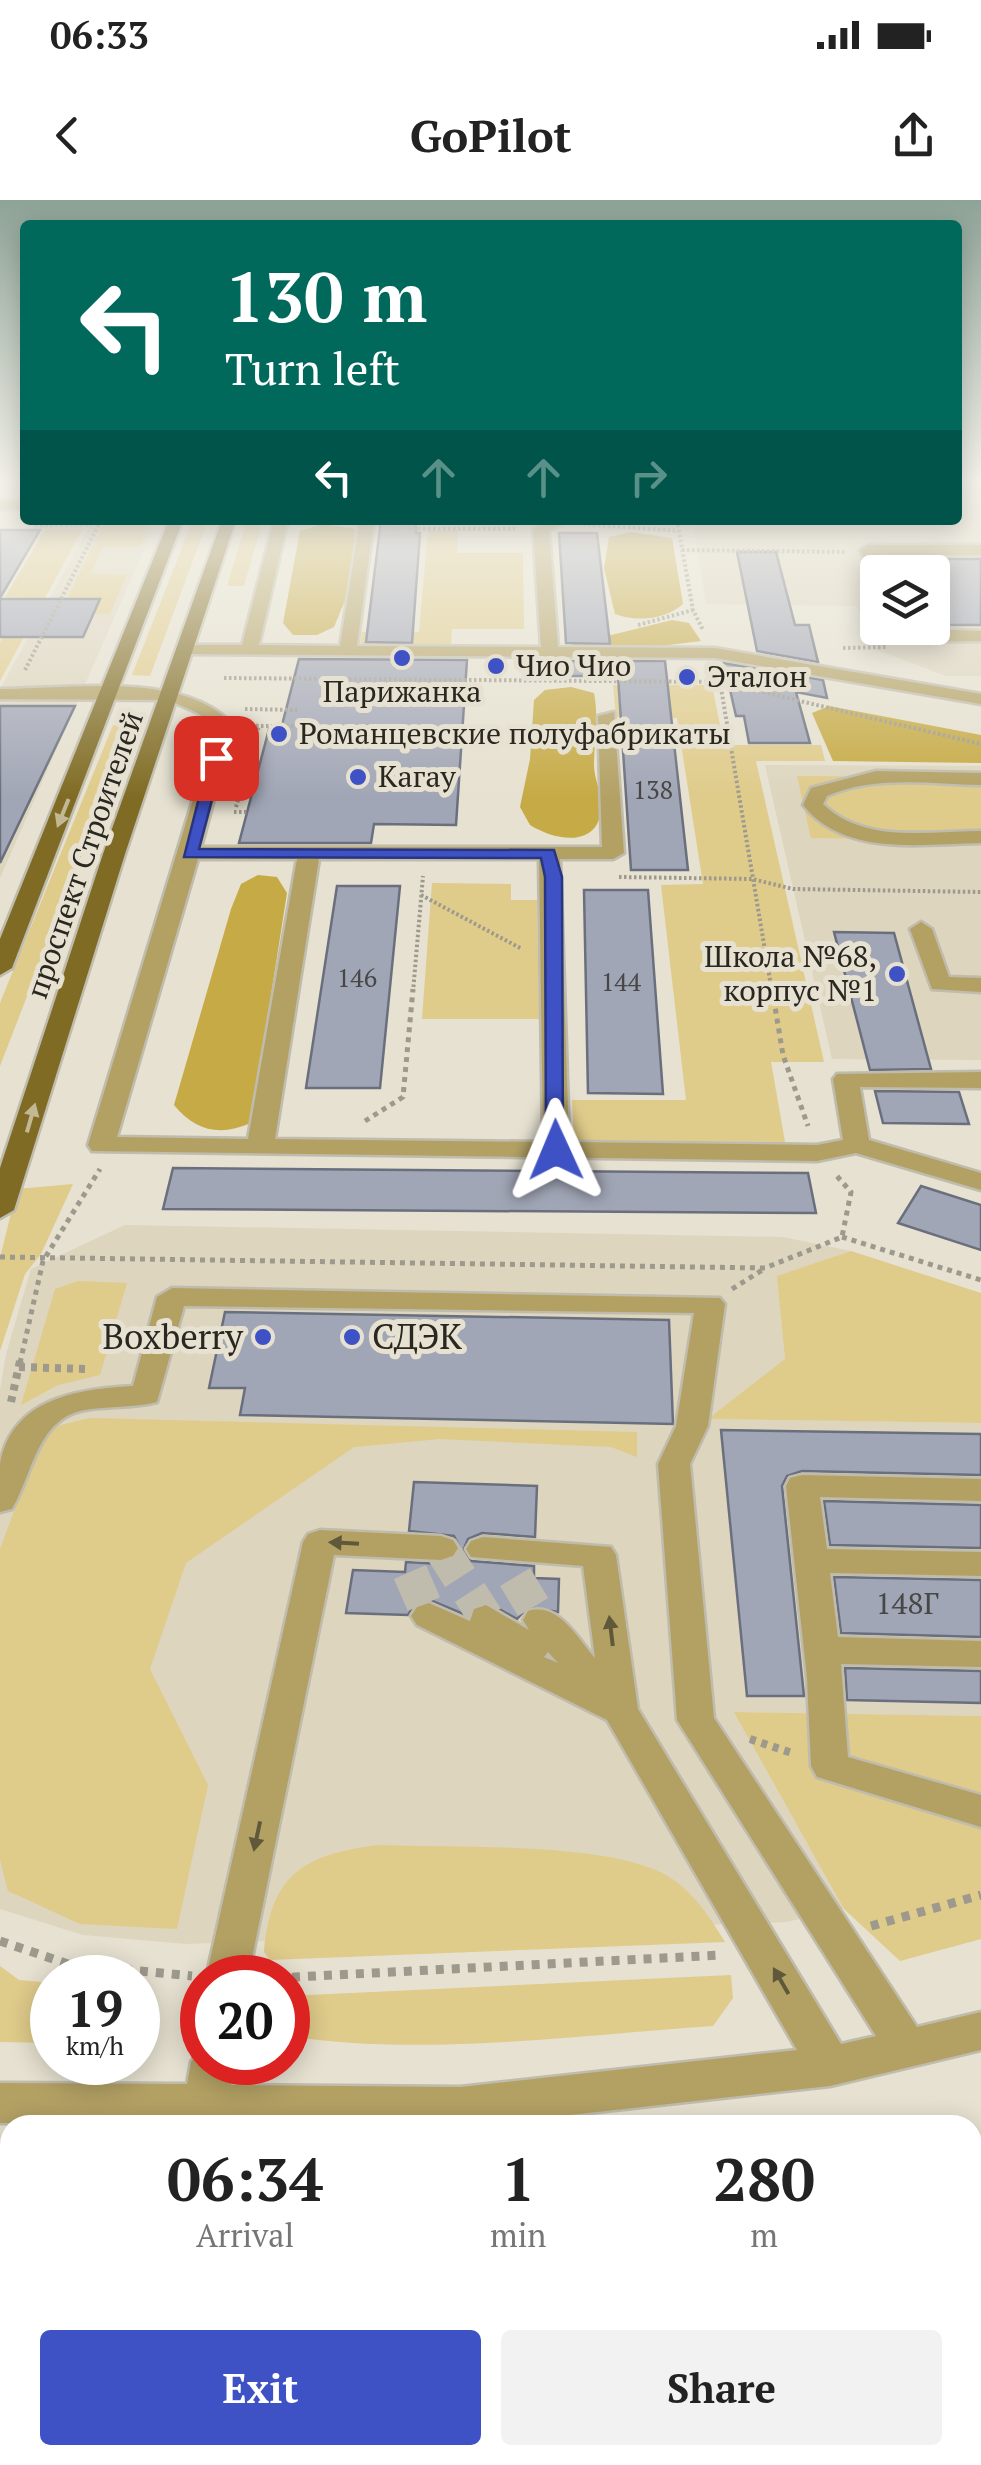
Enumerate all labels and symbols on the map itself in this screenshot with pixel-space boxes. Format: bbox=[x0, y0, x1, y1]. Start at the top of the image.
place label: Чио Чио bbox=[516, 645, 631, 685]
marker: Парижанка bbox=[391, 647, 413, 669]
marker: Чио Чио bbox=[485, 655, 507, 677]
place label: Эталон bbox=[707, 656, 807, 696]
marker: Эталон bbox=[676, 666, 698, 688]
place label: Парижанка bbox=[323, 671, 481, 711]
street label: проспект Строителей bbox=[16, 706, 152, 1004]
place label: Романцевские полуфабрикаты bbox=[299, 713, 731, 753]
pin bbox=[174, 716, 259, 801]
marker: Романцевские полуфабрикаты bbox=[268, 723, 290, 745]
place label: Кагау bbox=[378, 756, 457, 796]
marker: Кагау bbox=[347, 766, 369, 788]
house number: 138 bbox=[633, 773, 673, 806]
one-way arrow bbox=[54, 798, 70, 828]
place label: Школа №68, корпус №1 bbox=[704, 936, 877, 1010]
house number: 146 bbox=[337, 961, 377, 994]
marker: Школа №68, корпус №1 bbox=[886, 963, 908, 985]
house number: 144 bbox=[601, 965, 642, 998]
position arrow bbox=[504, 1098, 608, 1202]
one-way arrow bbox=[24, 1102, 39, 1133]
place label: Boxberry bbox=[103, 1313, 244, 1359]
place label: СДЭК bbox=[372, 1313, 462, 1359]
marker: Boxberry bbox=[252, 1326, 274, 1348]
marker: СДЭК bbox=[341, 1326, 363, 1348]
one-way arrow bbox=[327, 1535, 359, 1551]
house number: 148Г bbox=[875, 1583, 939, 1623]
one-way arrow bbox=[603, 1615, 619, 1647]
one-way arrow bbox=[249, 1821, 264, 1852]
speed limit sign: 20 bbox=[180, 1955, 310, 2085]
one-way arrow bbox=[773, 1967, 790, 1996]

